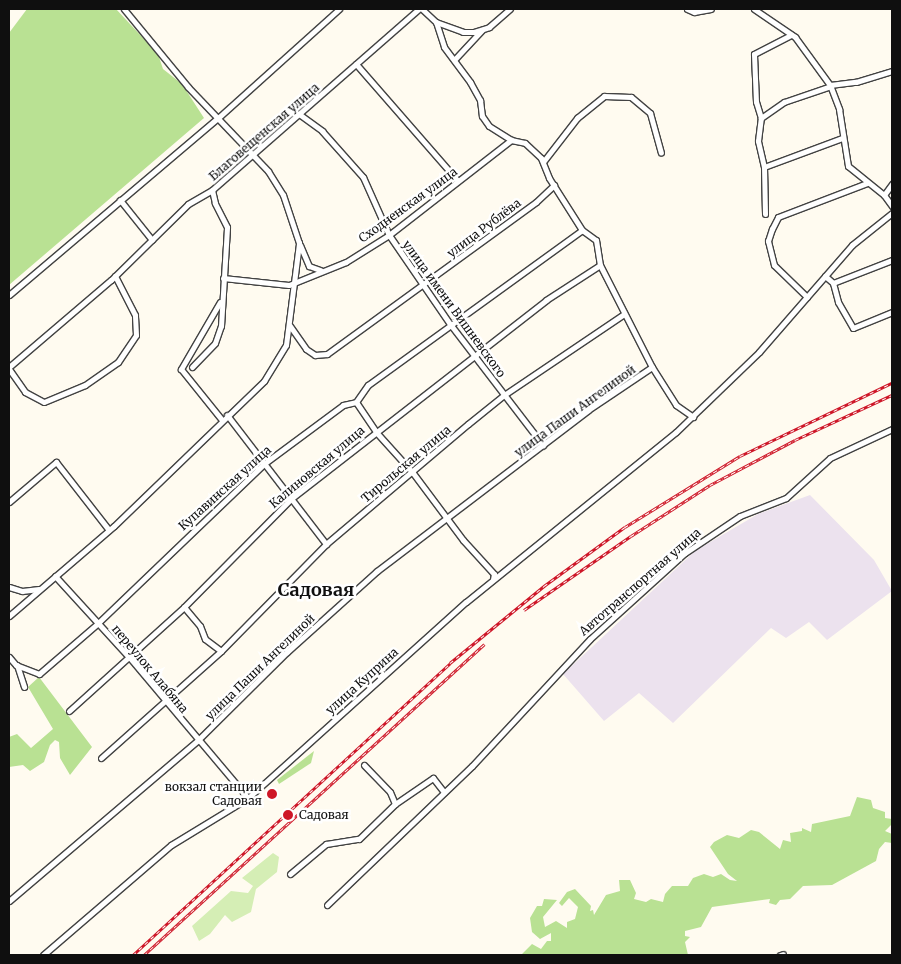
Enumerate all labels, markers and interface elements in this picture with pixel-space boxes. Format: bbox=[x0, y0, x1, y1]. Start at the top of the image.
street label: Благовещенская улица bbox=[206, 80, 322, 184]
street label: Сходненская улица bbox=[356, 164, 460, 246]
street label: улица Рублёва bbox=[444, 196, 524, 260]
street label: улица имени Вишневского bbox=[399, 238, 509, 380]
street label: улица Паши Ангелиной bbox=[512, 362, 638, 460]
street label: Тирольская улица bbox=[358, 422, 454, 506]
street label: Калиновская улица bbox=[267, 423, 367, 511]
street label: Купавинская улица bbox=[176, 443, 274, 533]
street label: Автотранспортная улица bbox=[576, 525, 704, 639]
district label: Садовая bbox=[278, 579, 354, 601]
street label: улица Паши Ангелиной bbox=[202, 611, 318, 723]
street label: переулок Алабяна bbox=[109, 622, 191, 716]
street label: улица Куприна bbox=[323, 645, 401, 717]
place label: вокзал станции Садовая bbox=[165, 780, 262, 808]
marker: вокзал станции Садовая bbox=[266, 788, 278, 800]
marker: Садовая bbox=[281, 808, 295, 822]
place label: Садовая bbox=[299, 808, 349, 822]

